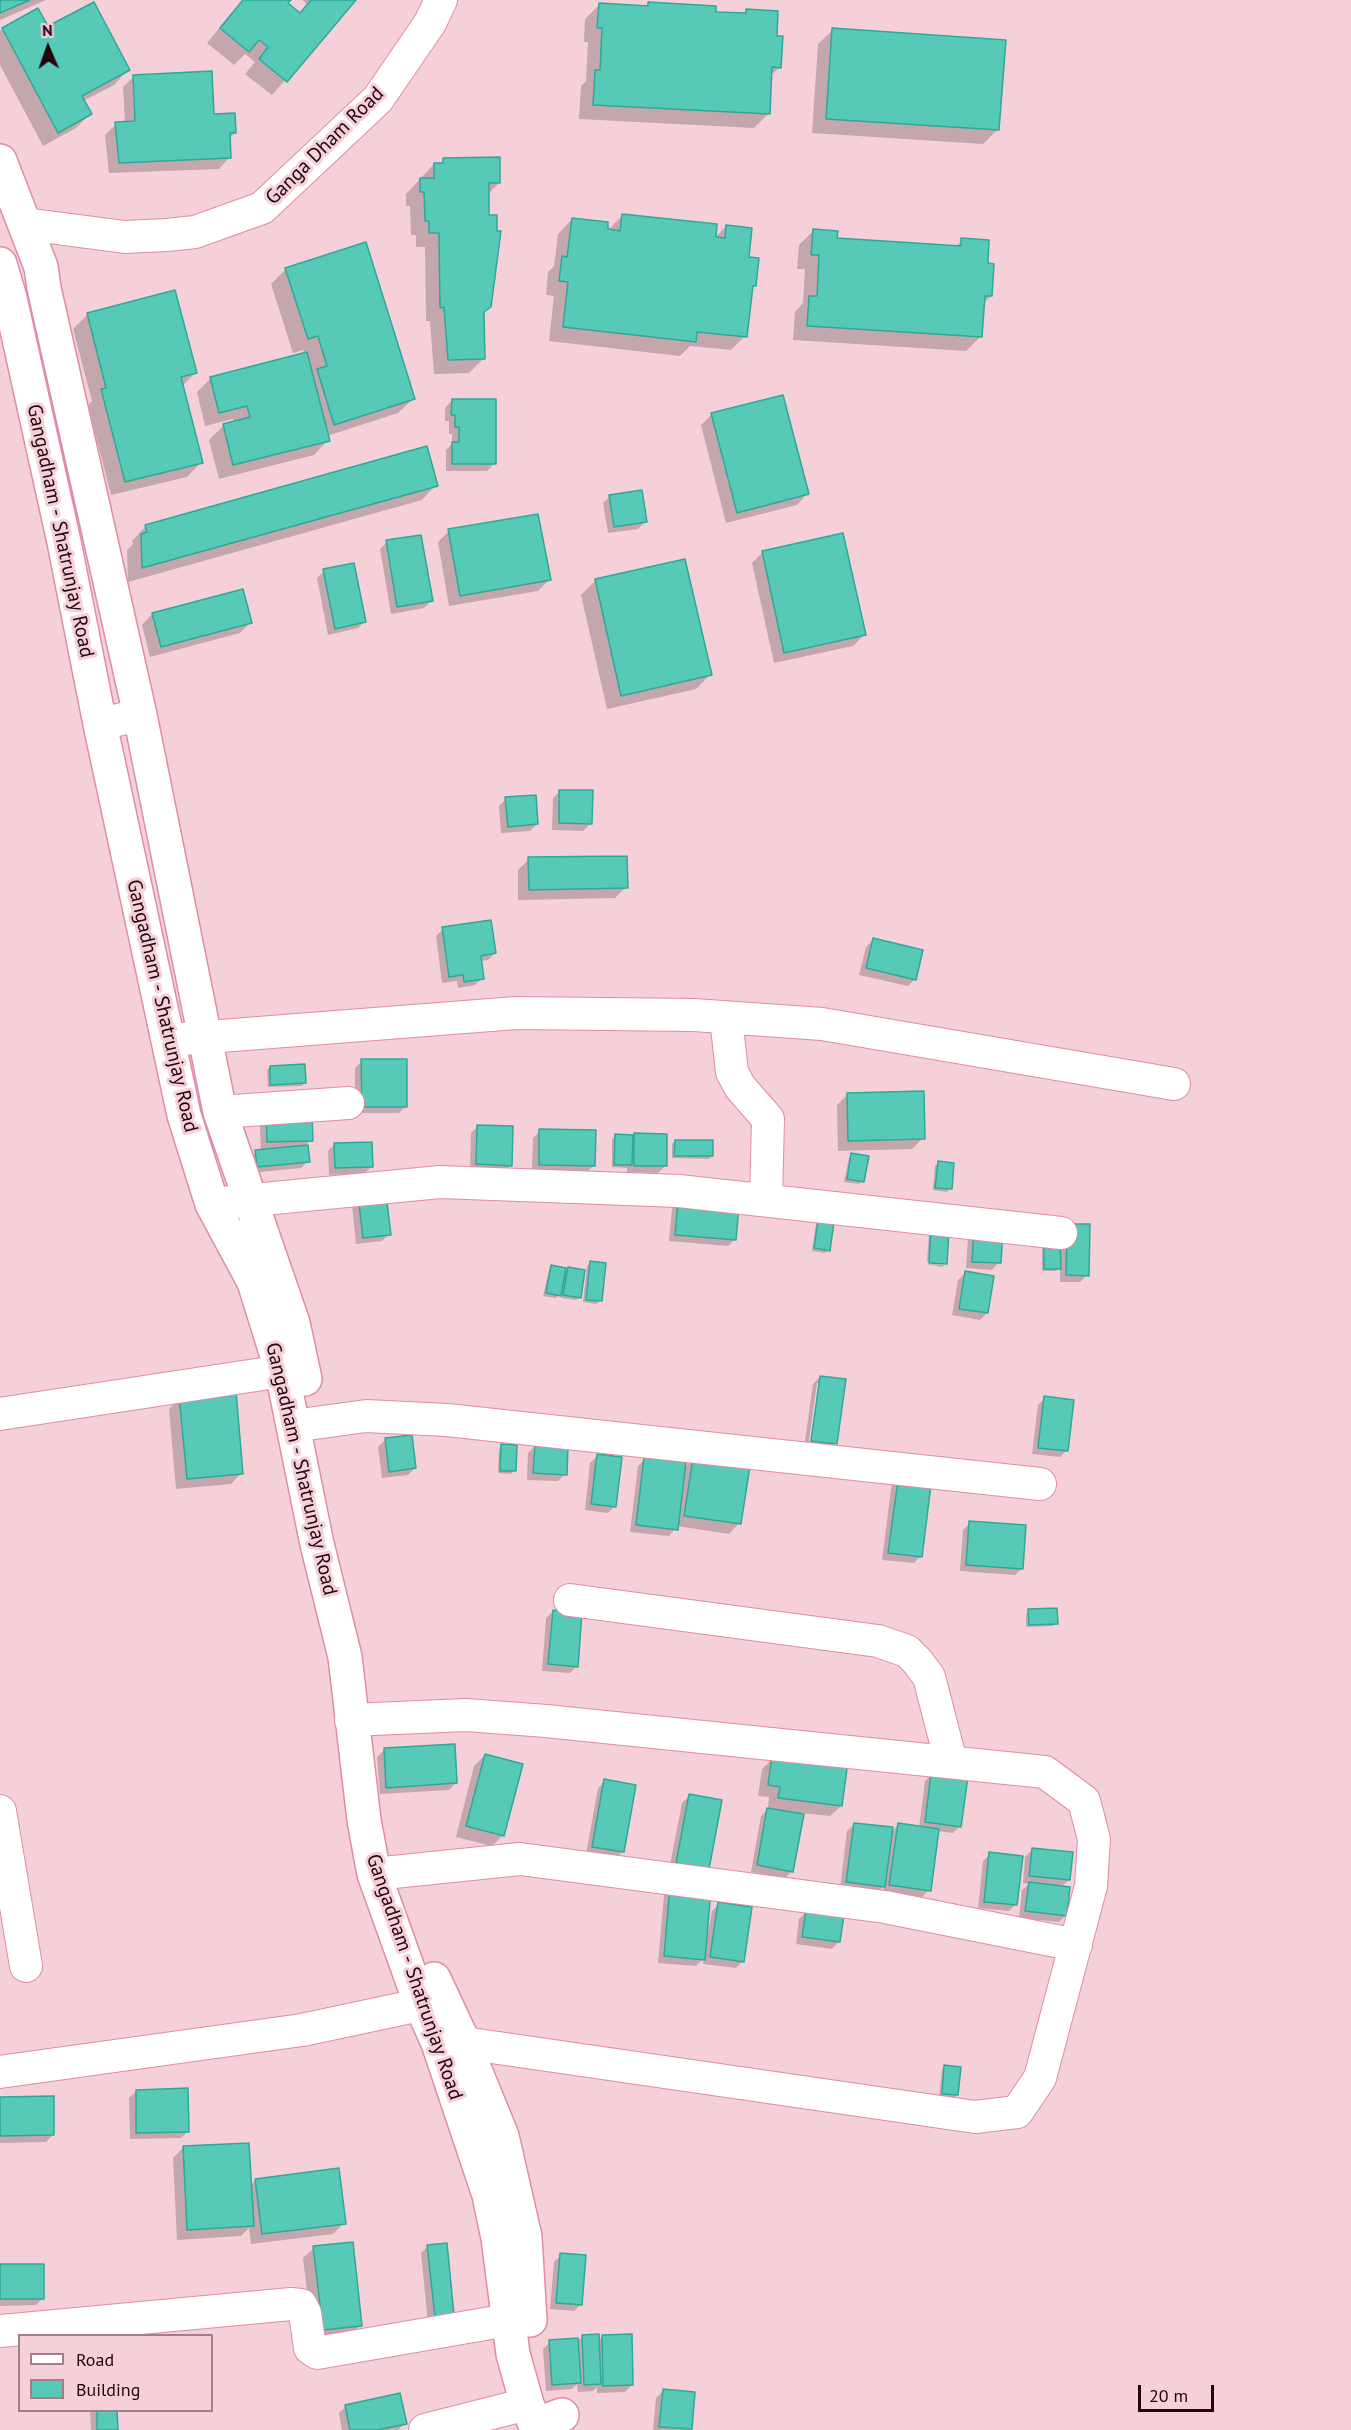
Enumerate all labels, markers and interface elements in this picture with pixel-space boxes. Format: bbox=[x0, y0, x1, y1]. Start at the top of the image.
north arrow bbox=[18, 18, 78, 78]
text: N bbox=[42, 20, 53, 40]
street label: Ganga Dham Road bbox=[261, 82, 389, 210]
street label: Gangadham - Shatrunjay Road bbox=[21, 402, 99, 660]
street label: Gangadham - Shatrunjay Road bbox=[121, 877, 203, 1135]
street label: Gangadham - Shatrunjay Road bbox=[260, 1340, 342, 1598]
street label: Gangadham - Shatrunjay Road bbox=[361, 1851, 467, 2103]
legend bbox=[18, 2334, 213, 2412]
text: Road bbox=[76, 2348, 114, 2371]
scale bar bbox=[1141, 2373, 1218, 2411]
text: Building bbox=[76, 2378, 140, 2401]
text: 20 m bbox=[1149, 2384, 1188, 2407]

